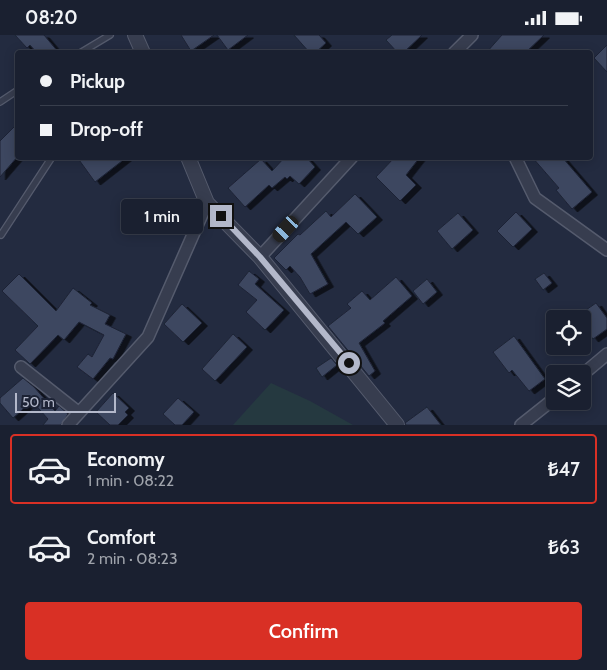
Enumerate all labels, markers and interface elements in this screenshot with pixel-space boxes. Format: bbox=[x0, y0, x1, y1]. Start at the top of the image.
text: 08:20 bbox=[25, 6, 78, 29]
text: Pickup bbox=[70, 70, 125, 93]
text: Drop-off bbox=[70, 118, 143, 141]
callout: 1 min bbox=[121, 199, 204, 233]
route end bbox=[210, 205, 232, 227]
text: 1 min bbox=[144, 207, 180, 226]
car bbox=[270, 213, 301, 245]
map controls bbox=[546, 310, 591, 410]
button: locate bbox=[546, 310, 591, 355]
route start bbox=[338, 352, 360, 374]
button: layers bbox=[546, 365, 591, 410]
scale bar bbox=[15, 390, 116, 413]
text: 50 m bbox=[22, 393, 55, 411]
icon: car bbox=[27, 447, 72, 492]
text: Economy bbox=[87, 448, 165, 471]
text: ₺47 bbox=[548, 458, 580, 481]
text: 1 min · 08:22 bbox=[87, 471, 174, 490]
icon: car bbox=[27, 525, 72, 570]
text: Comfort bbox=[87, 526, 156, 549]
text: ₺63 bbox=[548, 536, 580, 559]
text: 2 min · 08:23 bbox=[87, 549, 178, 568]
button: Confirm bbox=[25, 602, 582, 660]

